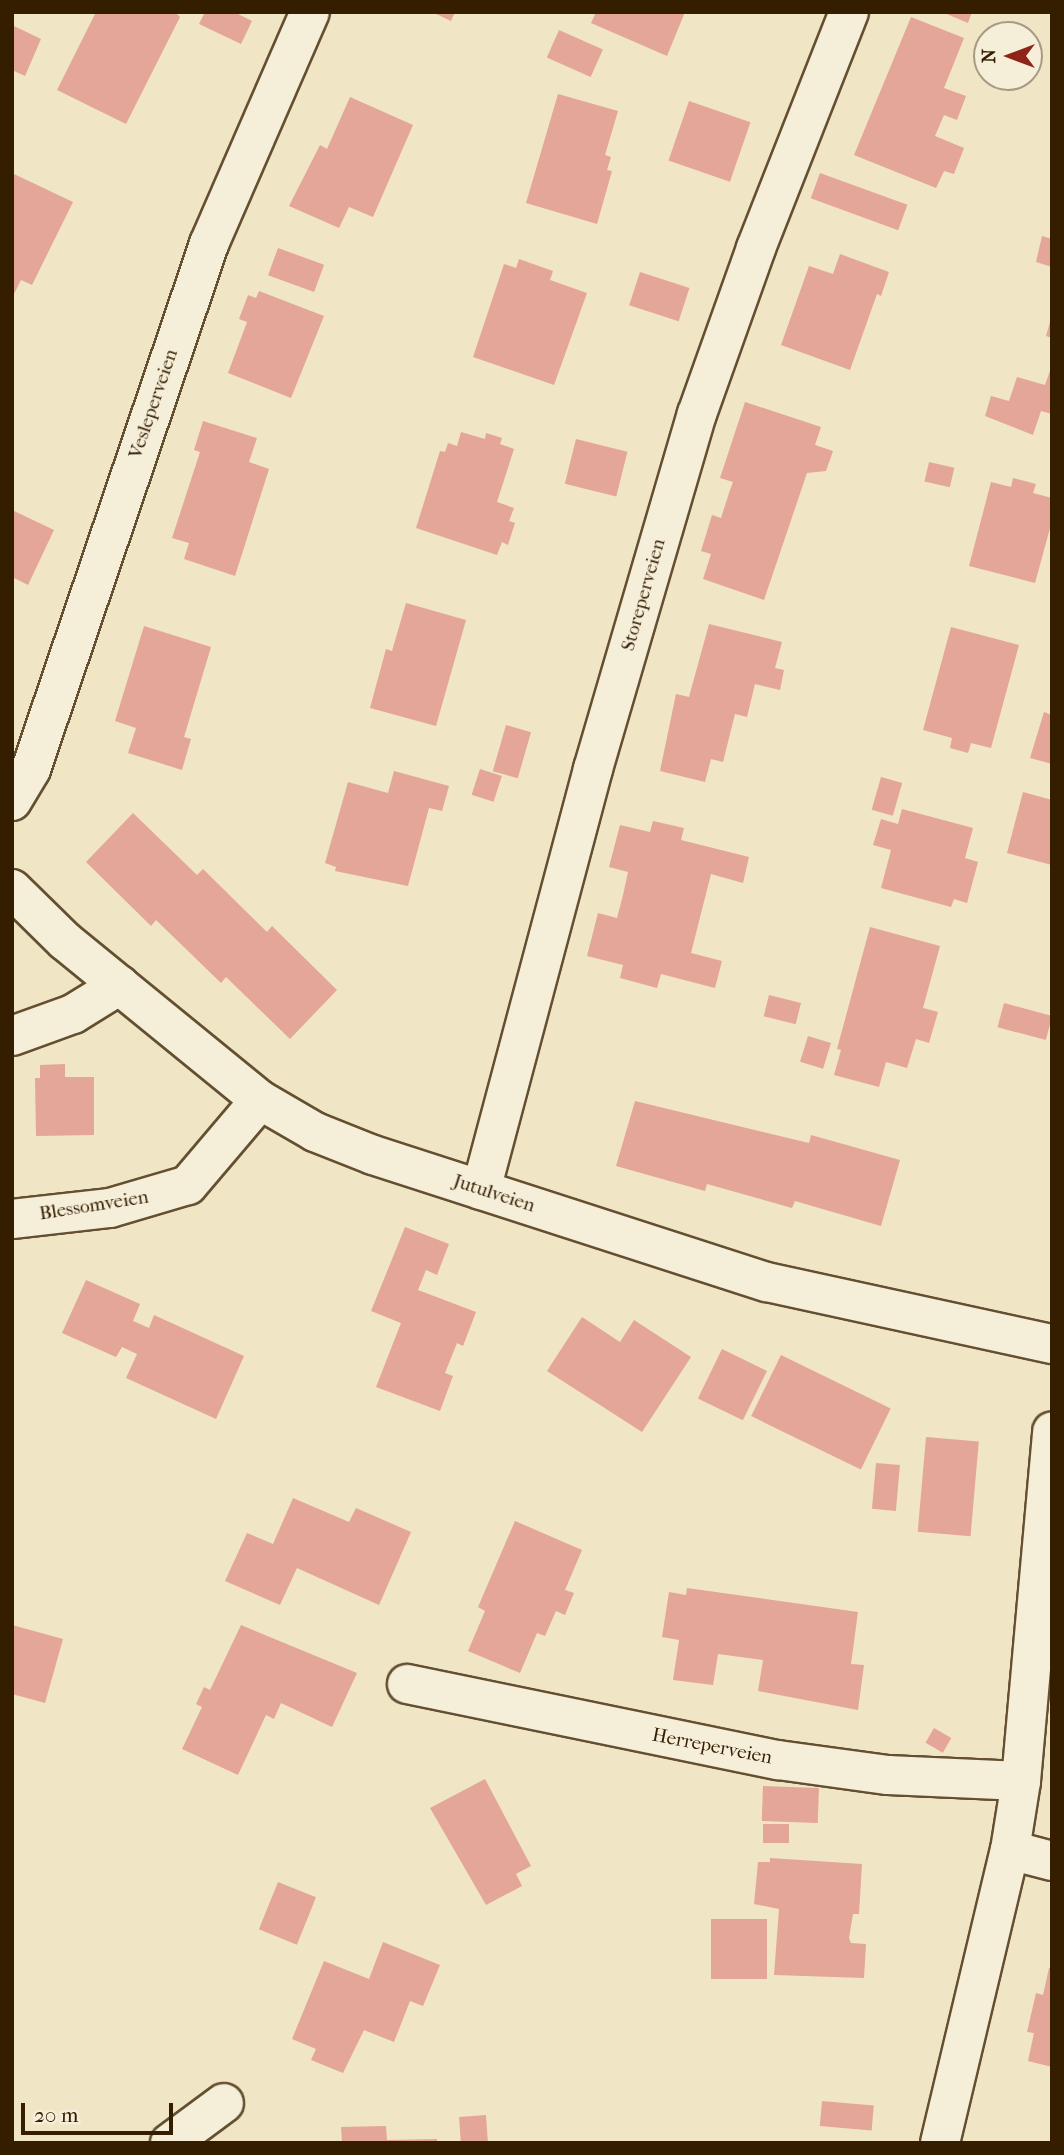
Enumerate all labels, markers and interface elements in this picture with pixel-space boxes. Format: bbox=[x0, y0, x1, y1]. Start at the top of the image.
north arrow bbox=[973, 21, 1043, 91]
text: N bbox=[978, 49, 1000, 63]
street label: Vesleperveien bbox=[125, 346, 183, 462]
street label: Storeperveien bbox=[617, 536, 671, 654]
street label: Jutulveien bbox=[450, 1170, 538, 1218]
street label: Blessomveien bbox=[38, 1186, 150, 1226]
street label: Herreperveien bbox=[650, 1724, 774, 1770]
scale bar bbox=[24, 2088, 177, 2132]
text: 20 m bbox=[34, 2103, 78, 2127]

